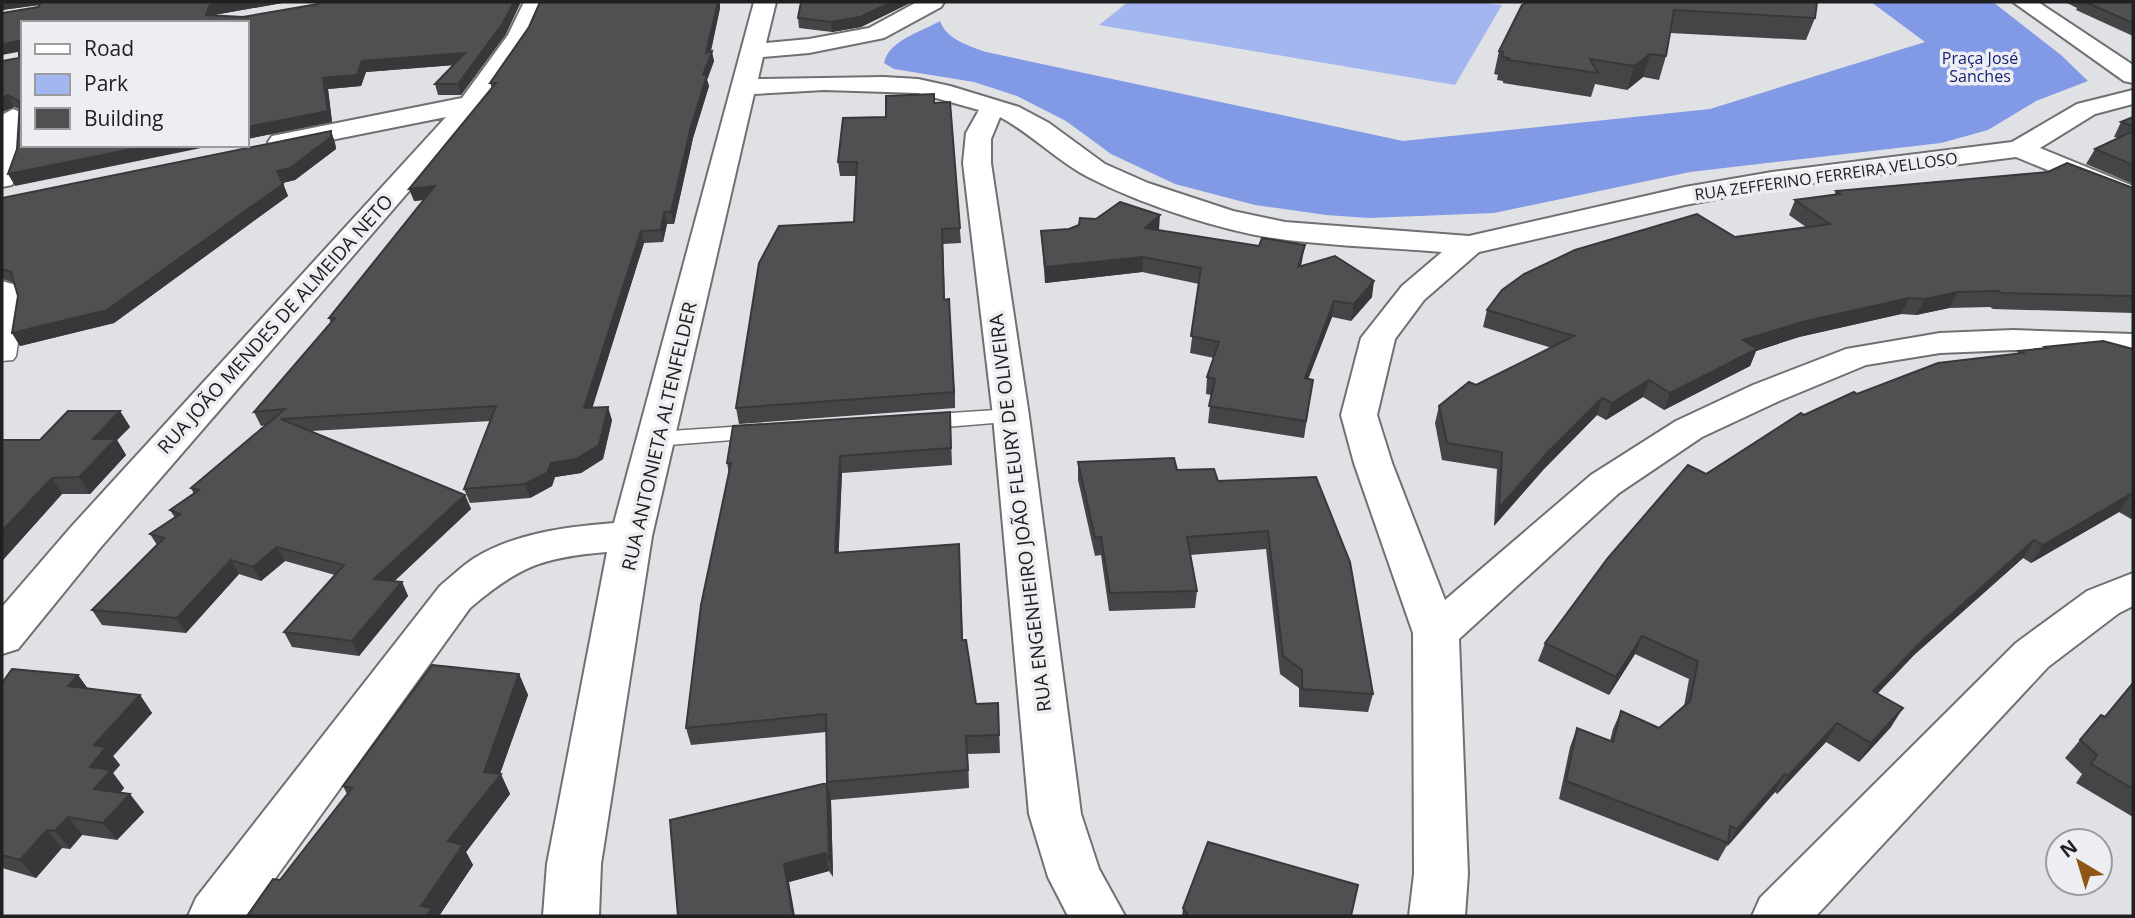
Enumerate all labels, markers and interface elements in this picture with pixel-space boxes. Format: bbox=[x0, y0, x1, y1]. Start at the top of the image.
legend bbox=[21, 21, 248, 147]
text: Road bbox=[84, 34, 134, 62]
park label: Praça José Sanches bbox=[1942, 47, 2018, 87]
text: Park bbox=[84, 69, 128, 97]
text: Building bbox=[84, 104, 163, 132]
street label: RUA ZEFFERINO FERREIRA VELLOSO bbox=[1693, 147, 1959, 205]
street label: RUA JOÃO MENDES DE ALMEIDA NETO bbox=[151, 189, 399, 459]
street label: RUA ANTONIETA ALTENFELDER bbox=[615, 299, 703, 573]
street label: RUA ENGENHEIRO JOÃO FLEURY DE OLIVEIRA bbox=[983, 313, 1057, 713]
north arrow bbox=[2044, 827, 2114, 897]
text: N bbox=[2054, 834, 2083, 864]

